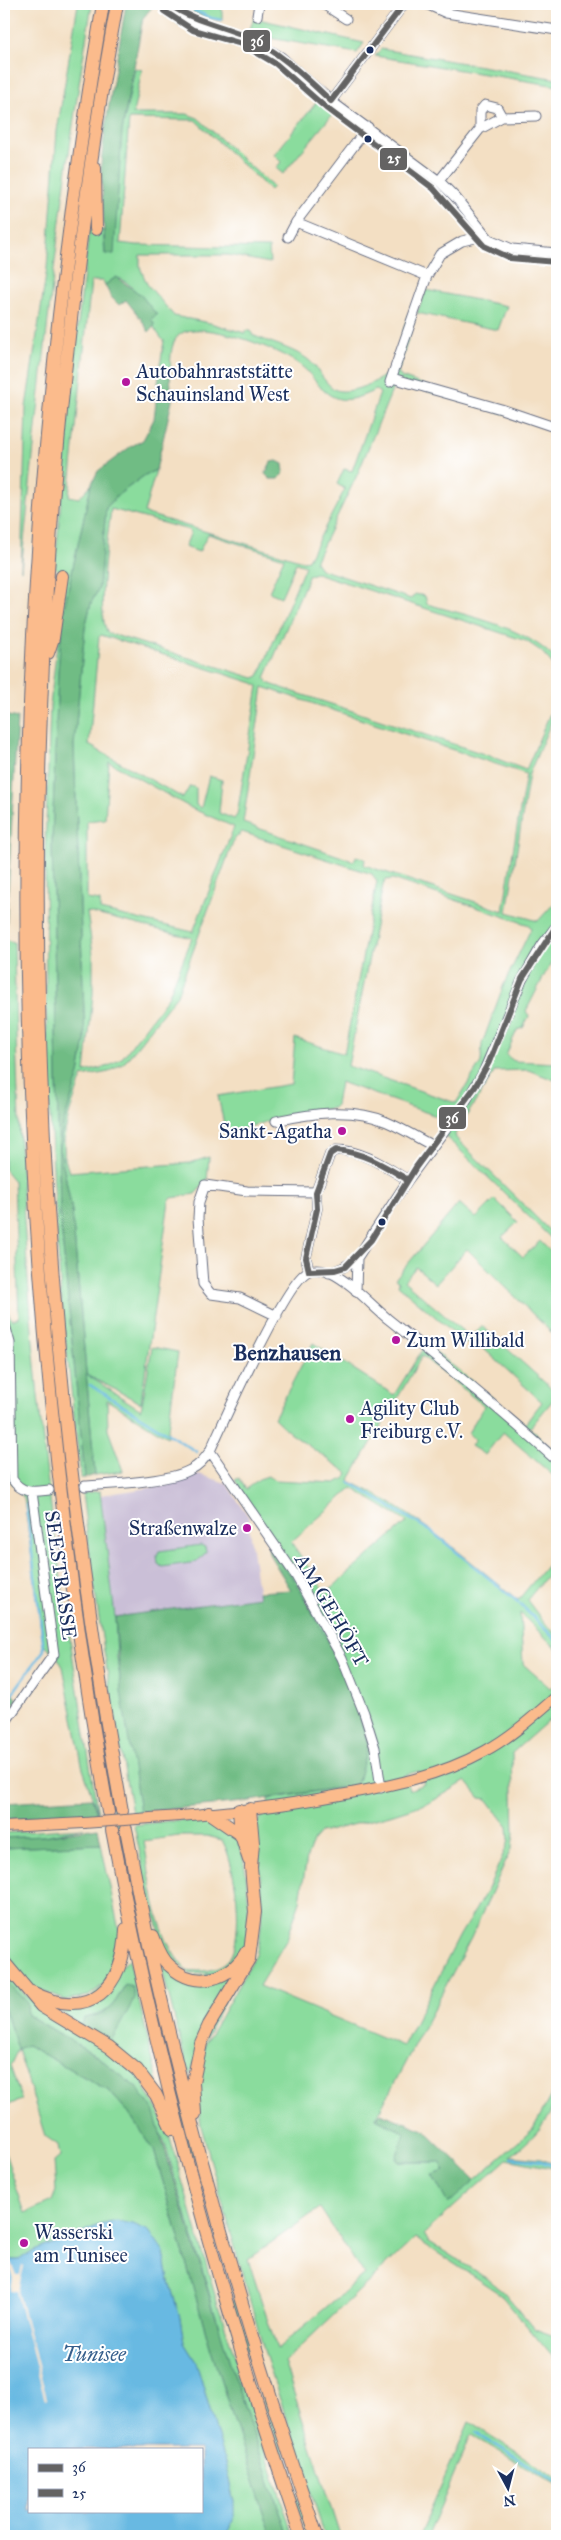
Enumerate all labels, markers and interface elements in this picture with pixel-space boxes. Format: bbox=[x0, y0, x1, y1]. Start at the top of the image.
line badge: 36 bbox=[242, 29, 271, 53]
text: 36 bbox=[251, 33, 264, 51]
unlabelled marker bbox=[365, 45, 375, 55]
unlabelled marker bbox=[363, 134, 373, 144]
line badge: 25 bbox=[379, 147, 408, 171]
text: 25 bbox=[387, 150, 401, 167]
place label: Autobahnraststätte Schauinsland West bbox=[135, 359, 293, 406]
marker: Autobahnraststätte Schauinsland West bbox=[120, 376, 132, 388]
line badge: 36 bbox=[438, 1106, 467, 1130]
text: 36 bbox=[446, 1110, 459, 1128]
place label: Sankt-Agatha bbox=[219, 1119, 333, 1144]
marker: Sankt-Agatha bbox=[336, 1125, 348, 1137]
unlabelled marker bbox=[377, 1217, 387, 1227]
place label: Zum Willibald bbox=[406, 1328, 525, 1352]
marker: Zum Willibald bbox=[390, 1334, 402, 1346]
district label: Benzhausen bbox=[233, 1339, 341, 1366]
place label: Agility Club Freiburg e.V. bbox=[359, 1396, 463, 1444]
marker: Agility Club Freiburg e.V. bbox=[344, 1413, 356, 1425]
street label: SEESTRASSE bbox=[40, 1509, 82, 1641]
place label: Straßenwalze bbox=[129, 1516, 237, 1540]
marker: Straßenwalze bbox=[241, 1522, 253, 1534]
street label: AM GEHÖFT bbox=[290, 1548, 374, 1671]
place label: Wasserski am Tunisee bbox=[34, 2220, 128, 2267]
marker: Wasserski am Tunisee bbox=[18, 2237, 30, 2249]
water label: Tunisee bbox=[62, 2341, 127, 2367]
legend bbox=[28, 2448, 202, 2512]
text: 36 bbox=[72, 2458, 87, 2476]
north arrow bbox=[484, 2462, 534, 2512]
text: 25 bbox=[72, 2484, 86, 2502]
text: N bbox=[502, 2491, 516, 2510]

